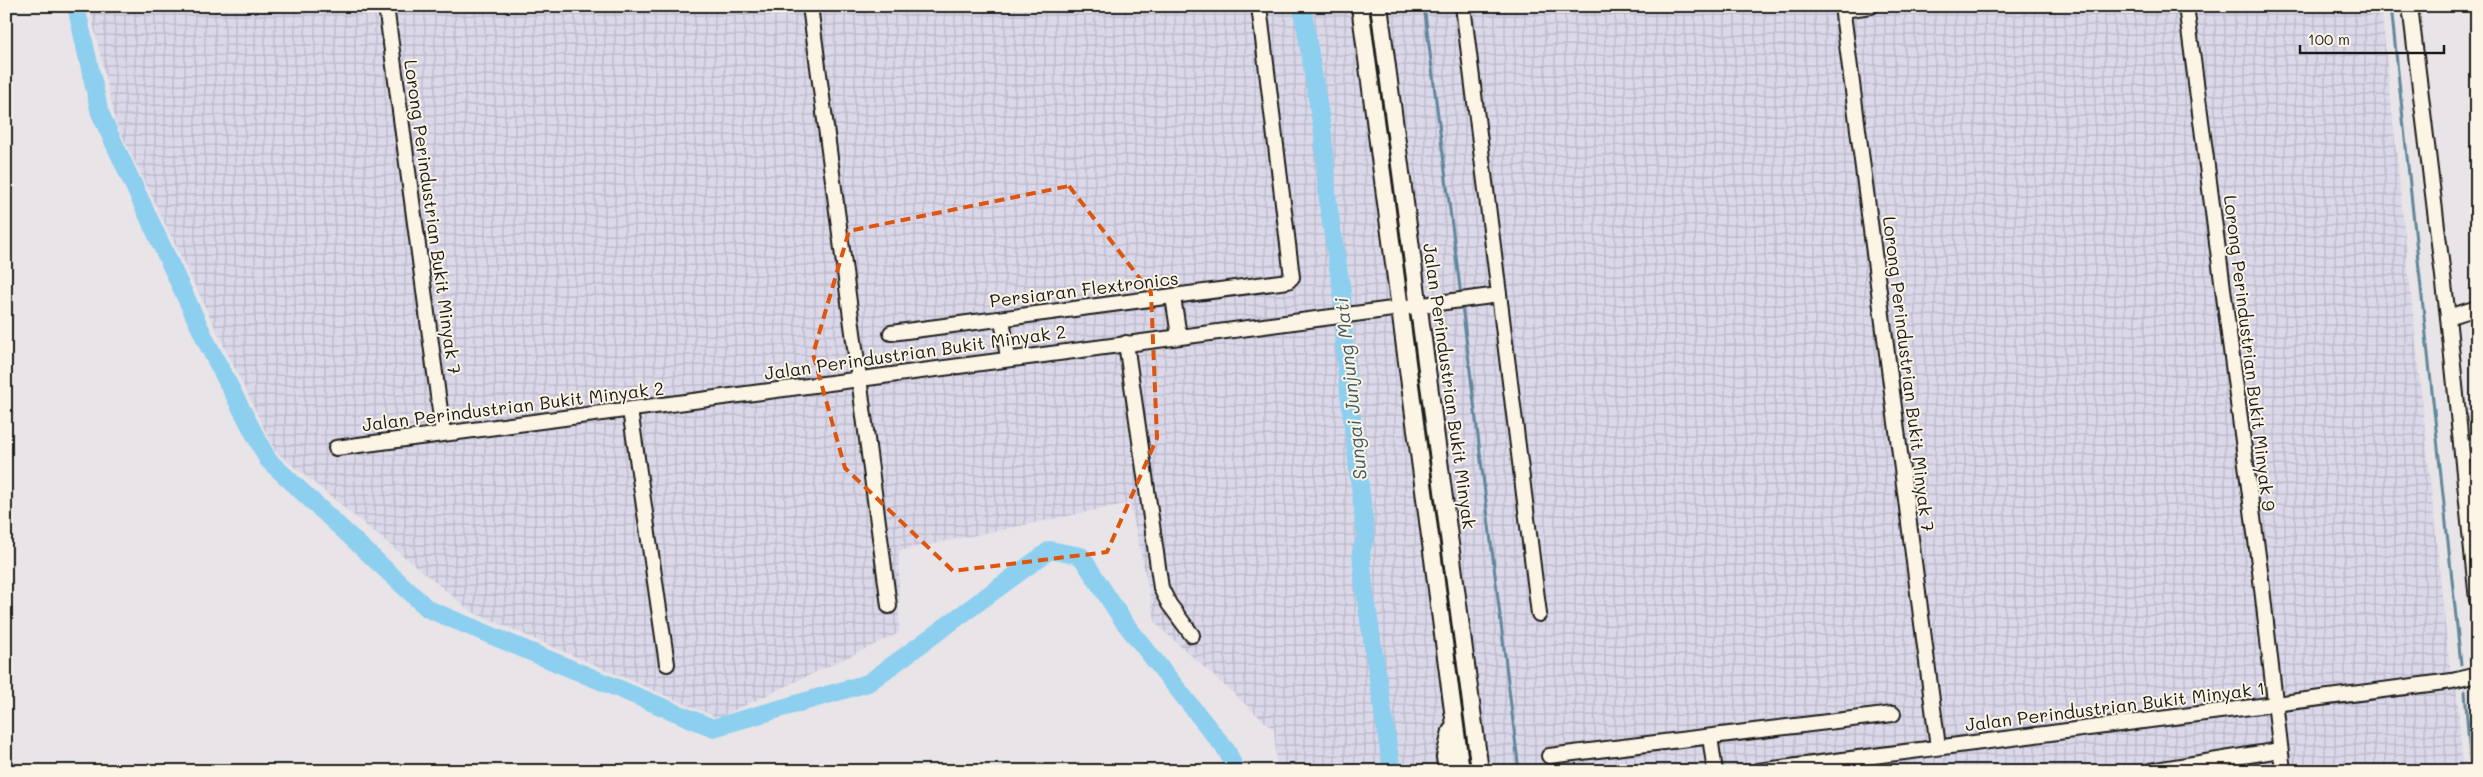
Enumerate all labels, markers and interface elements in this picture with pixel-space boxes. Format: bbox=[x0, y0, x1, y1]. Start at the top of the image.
scale bar bbox=[2300, 22, 2444, 54]
text: 100 m bbox=[2308, 29, 2350, 49]
street label: Lorong Perindustrian Bukit Minyak 7 bbox=[399, 58, 467, 376]
street label: Lorong Perindustrian Bukit Minyak 9 bbox=[2219, 194, 2281, 513]
street label: Lorong Perindustrian Bukit Minyak 7 bbox=[1878, 215, 1940, 533]
street label: Jalan Perindustrian Bukit Minyak bbox=[1418, 242, 1482, 530]
street label: Persiaran Flextronics bbox=[988, 266, 1180, 312]
water label: Sungai Junjung Mati bbox=[1328, 296, 1372, 481]
street label: Jalan Perindustrian Bukit Minyak 2 bbox=[763, 319, 1067, 385]
street label: Jalan Perindustrian Bukit Minyak 2 bbox=[361, 376, 665, 436]
street label: Jalan Perindustrian Bukit Minyak 1 bbox=[1964, 676, 2266, 736]

